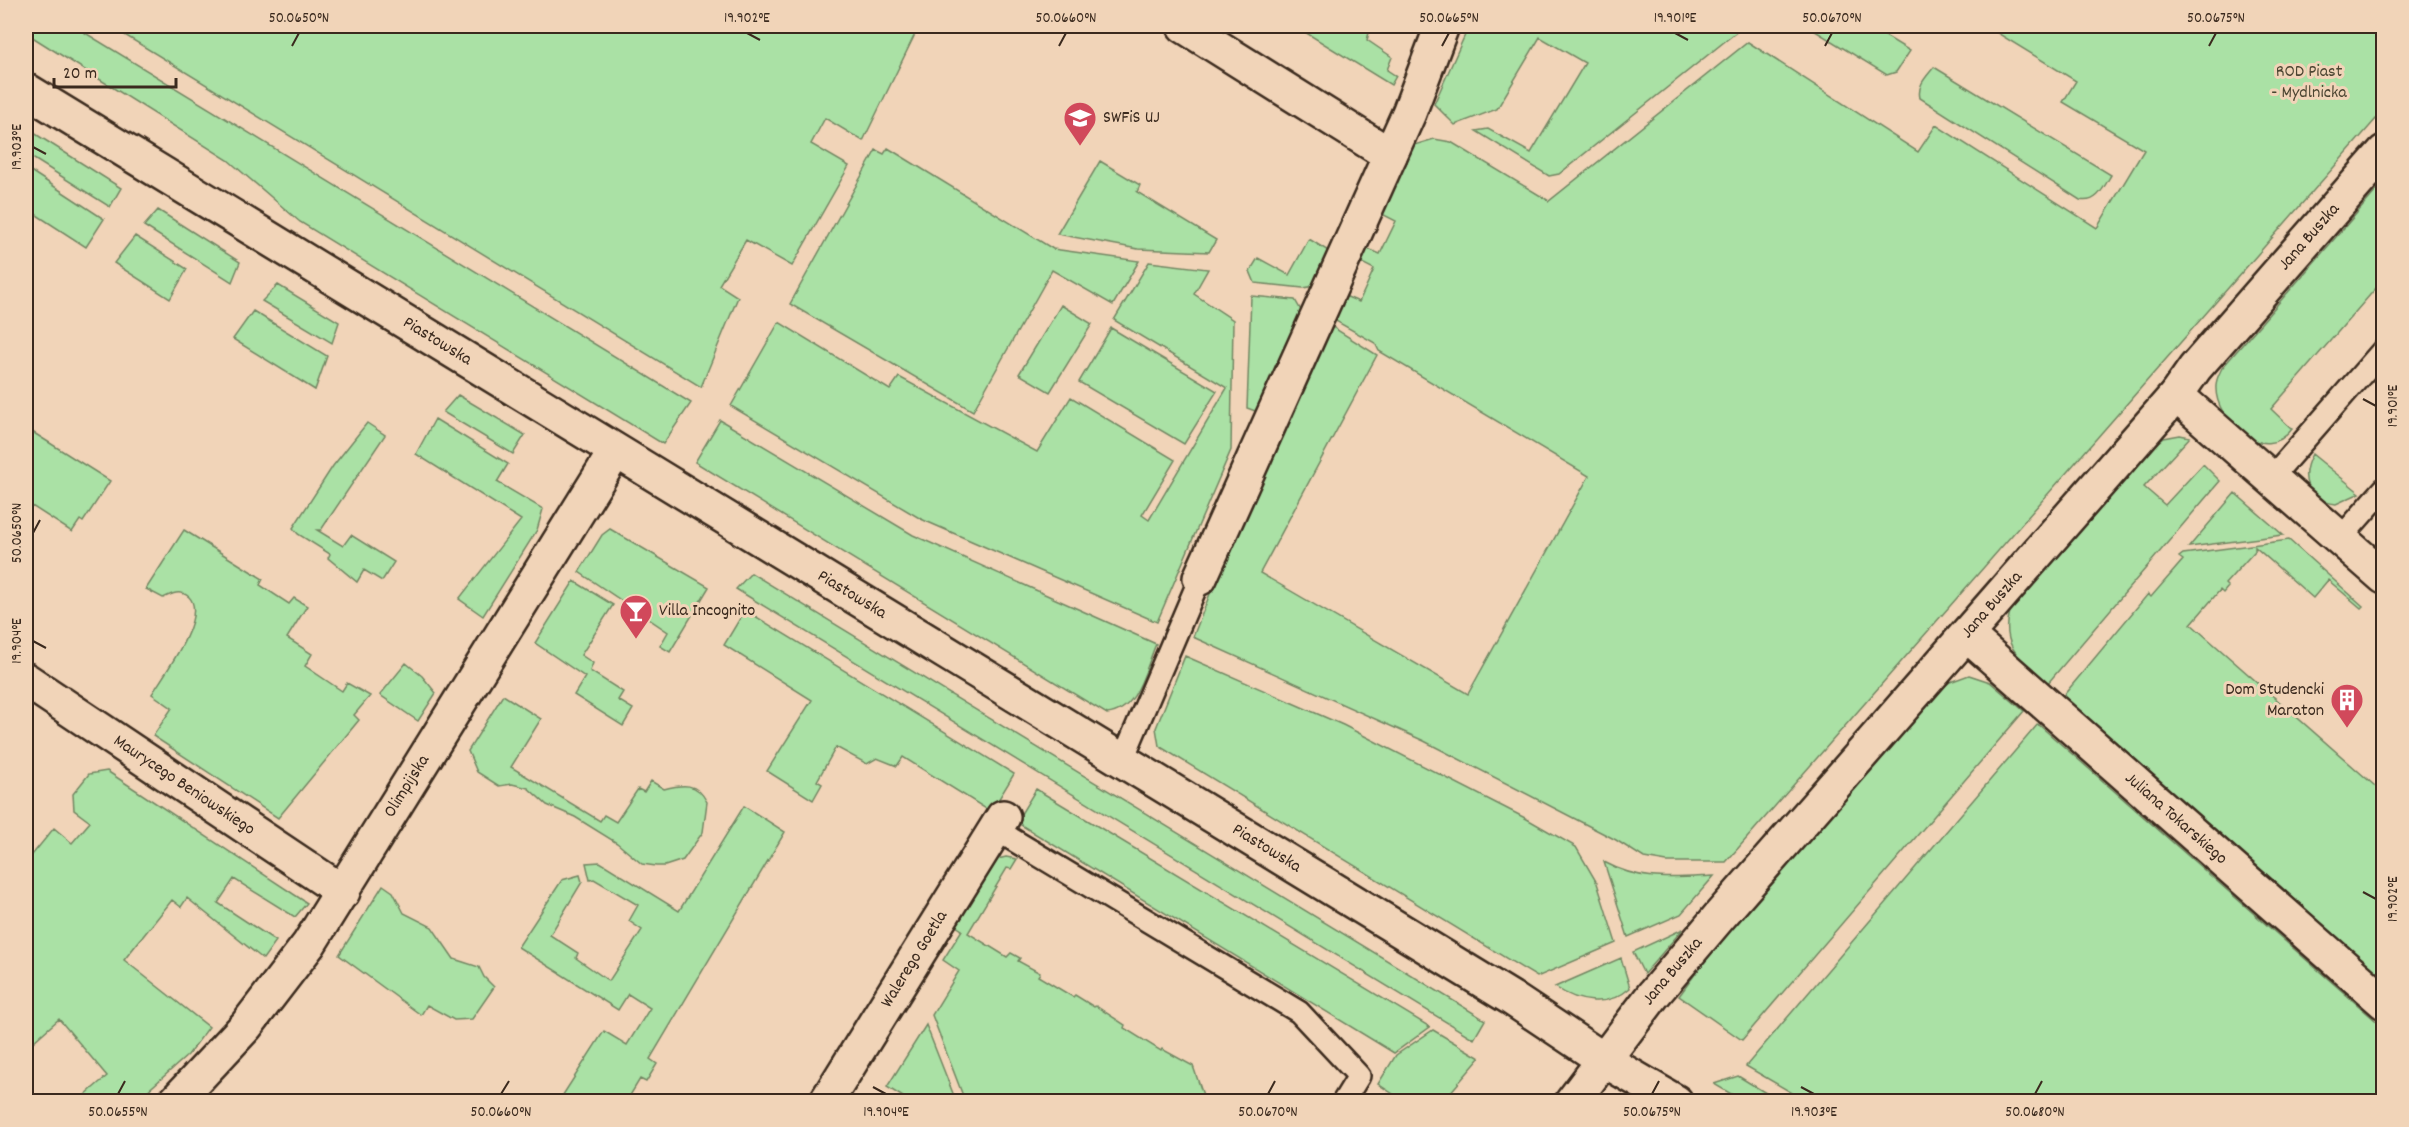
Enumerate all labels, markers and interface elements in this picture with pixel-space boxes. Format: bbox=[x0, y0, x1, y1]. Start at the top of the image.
text: 50.0650°N bbox=[269, 8, 329, 30]
text: 19.902°E bbox=[724, 8, 770, 30]
text: 50.0660°N bbox=[1036, 8, 1096, 30]
text: 50.0665°N bbox=[1419, 8, 1479, 30]
text: 19.901°E bbox=[1654, 8, 1696, 30]
text: 50.0670°N bbox=[1802, 8, 1862, 30]
text: 50.0675°N bbox=[2187, 8, 2245, 30]
scale bar bbox=[54, 51, 176, 89]
park label: ROD Piast - Mydlnicka bbox=[2271, 60, 2347, 106]
text: 20 m bbox=[63, 62, 97, 87]
school or university icon: SWFiS UJ bbox=[1062, 100, 1098, 147]
place label: SWFiS UJ bbox=[1103, 106, 1160, 131]
text: 19.903°E bbox=[7, 124, 29, 170]
street label: Jana Buszka bbox=[2273, 197, 2346, 276]
street label: Piastowska bbox=[398, 311, 477, 373]
text: 19.901°E bbox=[2383, 385, 2405, 427]
text: 50.0650°N bbox=[7, 503, 29, 563]
street label: Piastowska bbox=[812, 564, 892, 626]
street label: Jana Buszka bbox=[1956, 565, 2029, 644]
bar icon: Villa Incognito bbox=[618, 593, 654, 640]
place label: Villa Incognito bbox=[659, 599, 755, 624]
text: 19.904°E bbox=[7, 618, 29, 664]
place label: Dom Studencki Maraton bbox=[2225, 678, 2324, 724]
building icon: Dom Studencki Maraton bbox=[2329, 682, 2365, 729]
street label: Maurycego Beniowskiego bbox=[108, 729, 260, 842]
street label: Olimpijska bbox=[378, 750, 436, 823]
street label: Juliana Tokarskiego bbox=[2119, 766, 2233, 871]
street label: Piastowska bbox=[1227, 818, 1306, 880]
text: 19.902°E bbox=[2383, 876, 2405, 922]
street label: Walerego Goetla bbox=[875, 905, 955, 1013]
street label: Jana Buszka bbox=[1637, 932, 1709, 1011]
text: 50.0655°N bbox=[88, 1102, 148, 1124]
text: 50.0660°N bbox=[471, 1102, 531, 1124]
text: 19.904°E bbox=[863, 1102, 909, 1124]
text: 50.0670°N bbox=[1238, 1102, 1298, 1124]
text: 50.0675°N bbox=[1623, 1102, 1681, 1124]
text: 19.903°E bbox=[1791, 1102, 1837, 1124]
text: 50.0680°N bbox=[2005, 1102, 2065, 1124]

